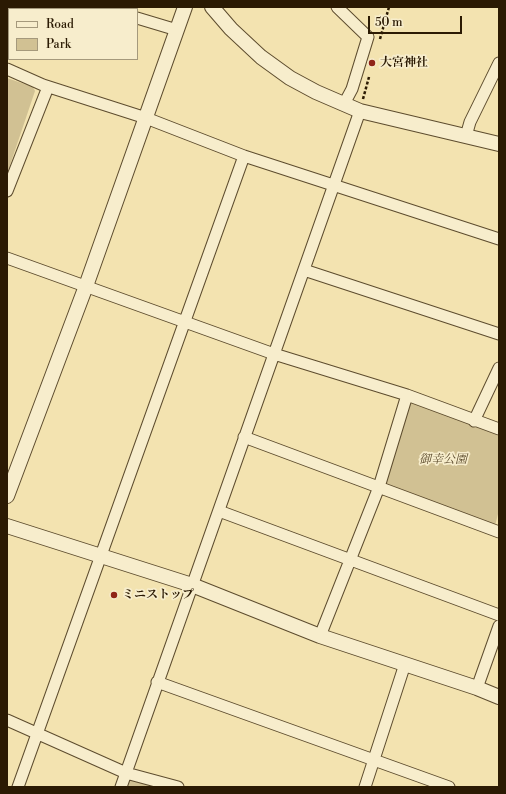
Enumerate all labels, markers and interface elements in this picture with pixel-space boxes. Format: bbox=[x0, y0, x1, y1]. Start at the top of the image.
legend bbox=[8, 8, 138, 60]
scale bar bbox=[370, 8, 464, 34]
text: 50 m bbox=[375, 15, 403, 30]
text: Road bbox=[46, 17, 74, 32]
text: Park bbox=[46, 37, 71, 52]
place label: 大宮神社 bbox=[380, 56, 428, 70]
marker: 大宮神社 bbox=[367, 58, 377, 68]
park label: 御幸公園 bbox=[419, 453, 467, 467]
place label: ミニストップ bbox=[122, 588, 194, 602]
marker: ミニストップ bbox=[109, 590, 119, 600]

